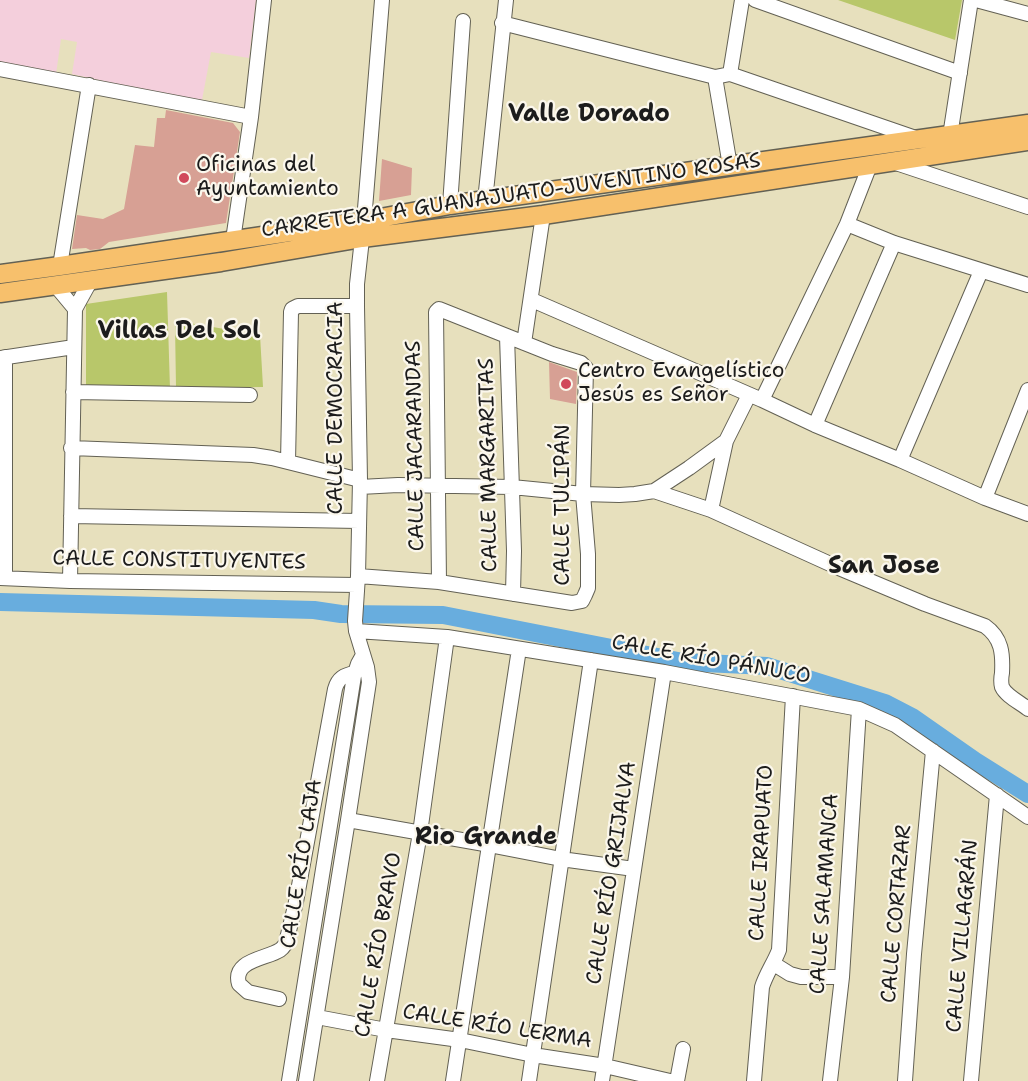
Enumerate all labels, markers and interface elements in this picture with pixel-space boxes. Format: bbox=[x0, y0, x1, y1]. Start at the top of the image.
district label: Valle Dorado bbox=[508, 101, 670, 129]
street label: CARRETERA A GUANAJUATO-JUVENTINO ROSAS bbox=[260, 148, 762, 244]
place label: Oficinas del Ayuntamiento bbox=[196, 153, 339, 203]
marker: Oficinas del Ayuntamiento bbox=[177, 171, 191, 185]
street label: CALLE DEMOCRACIA bbox=[324, 302, 350, 514]
district label: Villas Del Sol bbox=[97, 318, 261, 346]
street label: CALLE JACARANDAS bbox=[402, 340, 430, 552]
street label: CALLE MARGARITAS bbox=[475, 358, 503, 572]
place label: Centro Evangelístico Jesús es Señor bbox=[578, 359, 784, 409]
marker: Centro Evangelístico Jesús es Señor bbox=[559, 377, 573, 391]
street label: CALLE TULIPÁN bbox=[551, 424, 577, 586]
street label: CALLE CONSTITUYENTES bbox=[52, 546, 306, 576]
district label: San Jose bbox=[828, 553, 940, 581]
street label: CALLE RÍO PÁNUCO bbox=[610, 630, 812, 690]
street label: CALLE RÍO GRIJALVA bbox=[582, 760, 642, 986]
street label: CALLE IRAPUATO bbox=[745, 764, 779, 942]
street label: CALLE RÍO LAJA bbox=[276, 778, 328, 950]
street label: CALLE SALAMANCA bbox=[805, 793, 845, 995]
district label: Rio Grande bbox=[415, 824, 557, 852]
street label: CALLE CORTAZAR bbox=[877, 824, 917, 1004]
street label: CALLE VILLAGRÁN bbox=[942, 838, 984, 1034]
street label: CALLE RÍO BRAVO bbox=[350, 851, 408, 1039]
street label: CALLE RÍO LERMA bbox=[401, 1000, 593, 1054]

